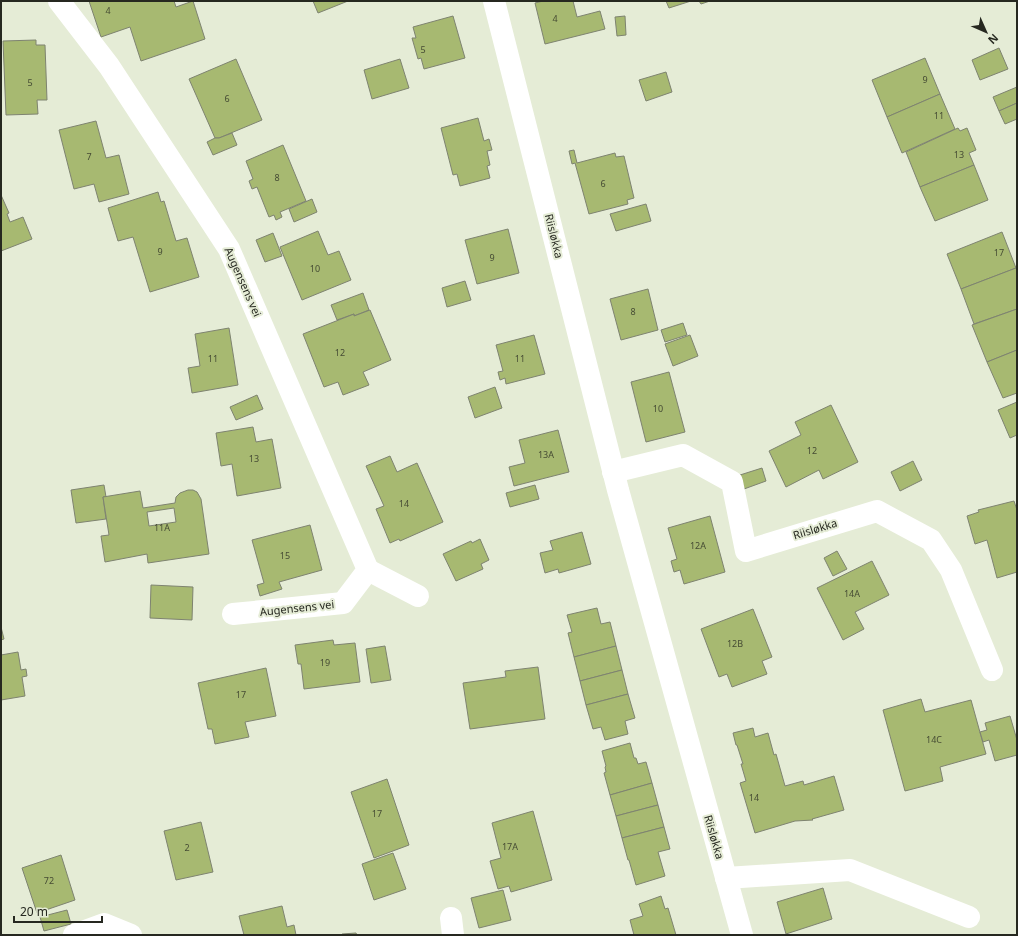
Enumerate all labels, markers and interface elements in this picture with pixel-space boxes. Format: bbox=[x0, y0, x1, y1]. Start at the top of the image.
house number: 4 bbox=[105, 4, 111, 17]
house number: 4 bbox=[552, 12, 558, 25]
north arrow bbox=[966, 12, 1006, 52]
text: N bbox=[985, 31, 1002, 48]
house number: 5 bbox=[420, 43, 426, 56]
house number: 9 bbox=[922, 73, 928, 86]
house number: 5 bbox=[27, 76, 33, 89]
house number: 6 bbox=[224, 92, 230, 105]
house number: 11 bbox=[934, 109, 944, 122]
house number: 13 bbox=[954, 148, 964, 161]
house number: 7 bbox=[86, 150, 92, 163]
house number: 8 bbox=[274, 171, 280, 184]
house number: 6 bbox=[600, 177, 606, 190]
street label: Riisløkka bbox=[542, 212, 567, 260]
house number: 9 bbox=[157, 245, 163, 258]
street label: Augensens vei bbox=[221, 245, 265, 319]
house number: 17 bbox=[994, 246, 1004, 259]
house number: 9 bbox=[489, 251, 495, 264]
house number: 10 bbox=[310, 262, 320, 275]
house number: 8 bbox=[630, 305, 636, 318]
house number: 12 bbox=[335, 346, 345, 359]
house number: 11 bbox=[208, 352, 218, 365]
house number: 11 bbox=[515, 352, 525, 365]
house number: 10 bbox=[653, 402, 663, 415]
house number: 12 bbox=[807, 444, 817, 457]
house number: 13A bbox=[538, 448, 554, 461]
house number: 13 bbox=[249, 452, 259, 465]
house number: 14 bbox=[399, 497, 409, 510]
street label: Riisløkka bbox=[791, 515, 839, 542]
house number: 11A bbox=[154, 521, 170, 534]
house number: 12A bbox=[690, 539, 706, 552]
house number: 15 bbox=[280, 549, 290, 562]
house number: 14A bbox=[844, 587, 860, 600]
street label: Augensens vei bbox=[259, 596, 335, 619]
house number: 12B bbox=[727, 637, 743, 650]
house number: 19 bbox=[320, 656, 330, 669]
house number: 17 bbox=[236, 688, 246, 701]
house number: 14C bbox=[926, 733, 942, 746]
house number: 14 bbox=[749, 791, 759, 804]
house number: 17 bbox=[372, 807, 382, 820]
street label: Riisløkka bbox=[701, 813, 728, 861]
house number: 17A bbox=[502, 840, 518, 853]
house number: 2 bbox=[184, 841, 190, 854]
house number: 72 bbox=[44, 874, 54, 887]
scale bar bbox=[14, 898, 102, 924]
text: 20 m bbox=[20, 903, 48, 920]

